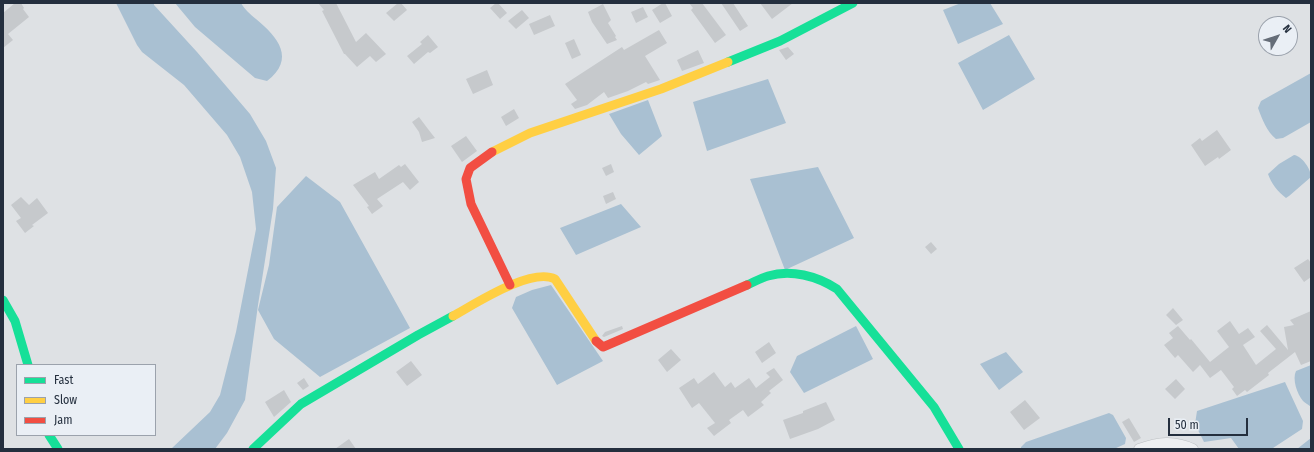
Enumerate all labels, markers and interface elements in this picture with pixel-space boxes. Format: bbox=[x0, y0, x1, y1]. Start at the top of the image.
north arrow bbox=[1258, 16, 1298, 56]
text: N bbox=[1280, 22, 1294, 35]
legend bbox=[16, 364, 156, 436]
text: Fast bbox=[54, 373, 73, 387]
text: Slow bbox=[54, 393, 77, 407]
scale bar bbox=[1170, 410, 1250, 436]
text: Jam bbox=[54, 413, 72, 427]
text: 50 m bbox=[1175, 418, 1199, 432]

